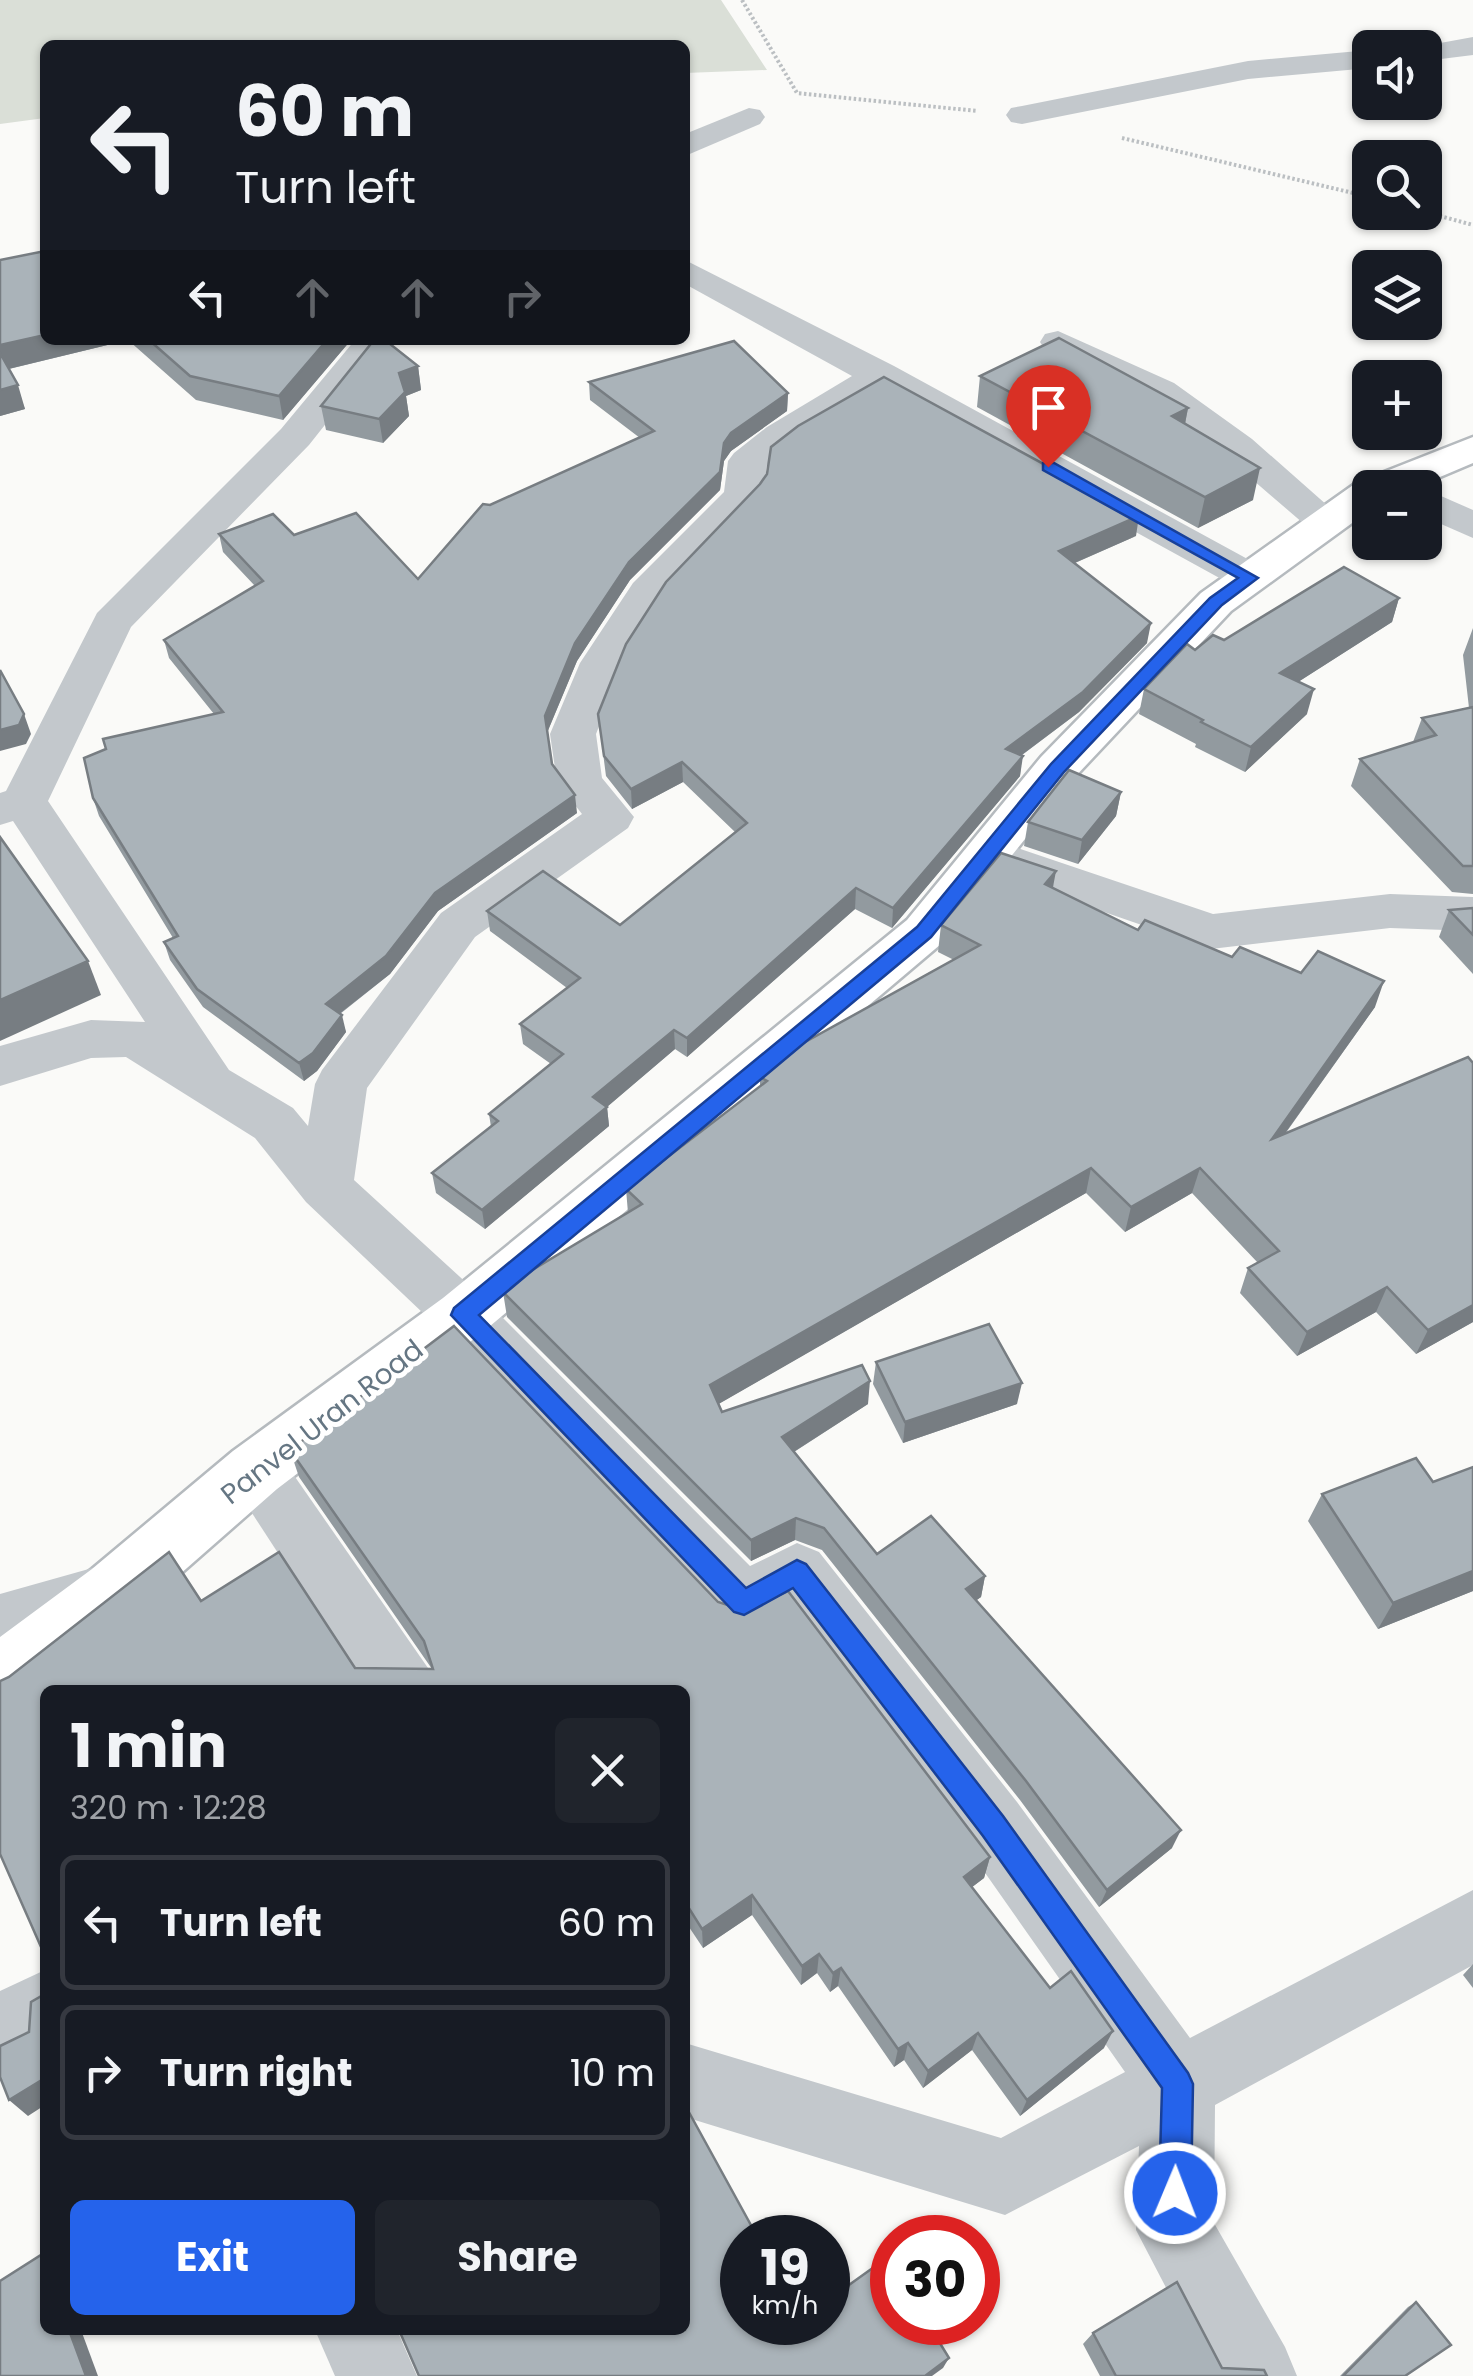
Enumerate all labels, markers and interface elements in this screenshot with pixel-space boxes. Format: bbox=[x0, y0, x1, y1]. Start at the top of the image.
map controls bbox=[1352, 30, 1442, 560]
button: sound bbox=[1352, 30, 1442, 120]
text: 60 m bbox=[235, 62, 414, 161]
icon: left bbox=[70, 80, 200, 210]
button: search bbox=[1352, 140, 1442, 230]
text: Turn left bbox=[235, 156, 416, 219]
button: layers bbox=[1352, 250, 1442, 340]
icon: left bbox=[180, 270, 235, 325]
icon: ahead bbox=[285, 270, 340, 325]
icon: ahead bbox=[390, 270, 445, 325]
icon: right bbox=[495, 270, 550, 325]
button: + bbox=[1352, 360, 1442, 450]
pin bbox=[1006, 365, 1091, 468]
icon: arrive bbox=[1021, 380, 1076, 435]
button: − bbox=[1352, 470, 1442, 560]
street label: Panvel Uran Road bbox=[213, 1331, 431, 1513]
text: 1 min bbox=[70, 1704, 227, 1788]
button: close bbox=[555, 1718, 660, 1823]
text: 320 m · 12:28 bbox=[70, 1785, 267, 1830]
icon: left bbox=[75, 1895, 130, 1950]
text: Turn left bbox=[160, 1896, 322, 1949]
text: 60 m bbox=[558, 1896, 655, 1949]
icon: right bbox=[75, 2045, 130, 2100]
text: Turn right bbox=[160, 2046, 352, 2099]
text: 10 m bbox=[570, 2046, 655, 2099]
position arrow bbox=[1123, 2141, 1227, 2245]
button: Exit bbox=[70, 2200, 355, 2315]
button: Share bbox=[375, 2200, 660, 2315]
speed limit sign: 30 bbox=[870, 2215, 1000, 2345]
text: 19 bbox=[760, 2232, 810, 2303]
text: km/h bbox=[752, 2288, 818, 2323]

